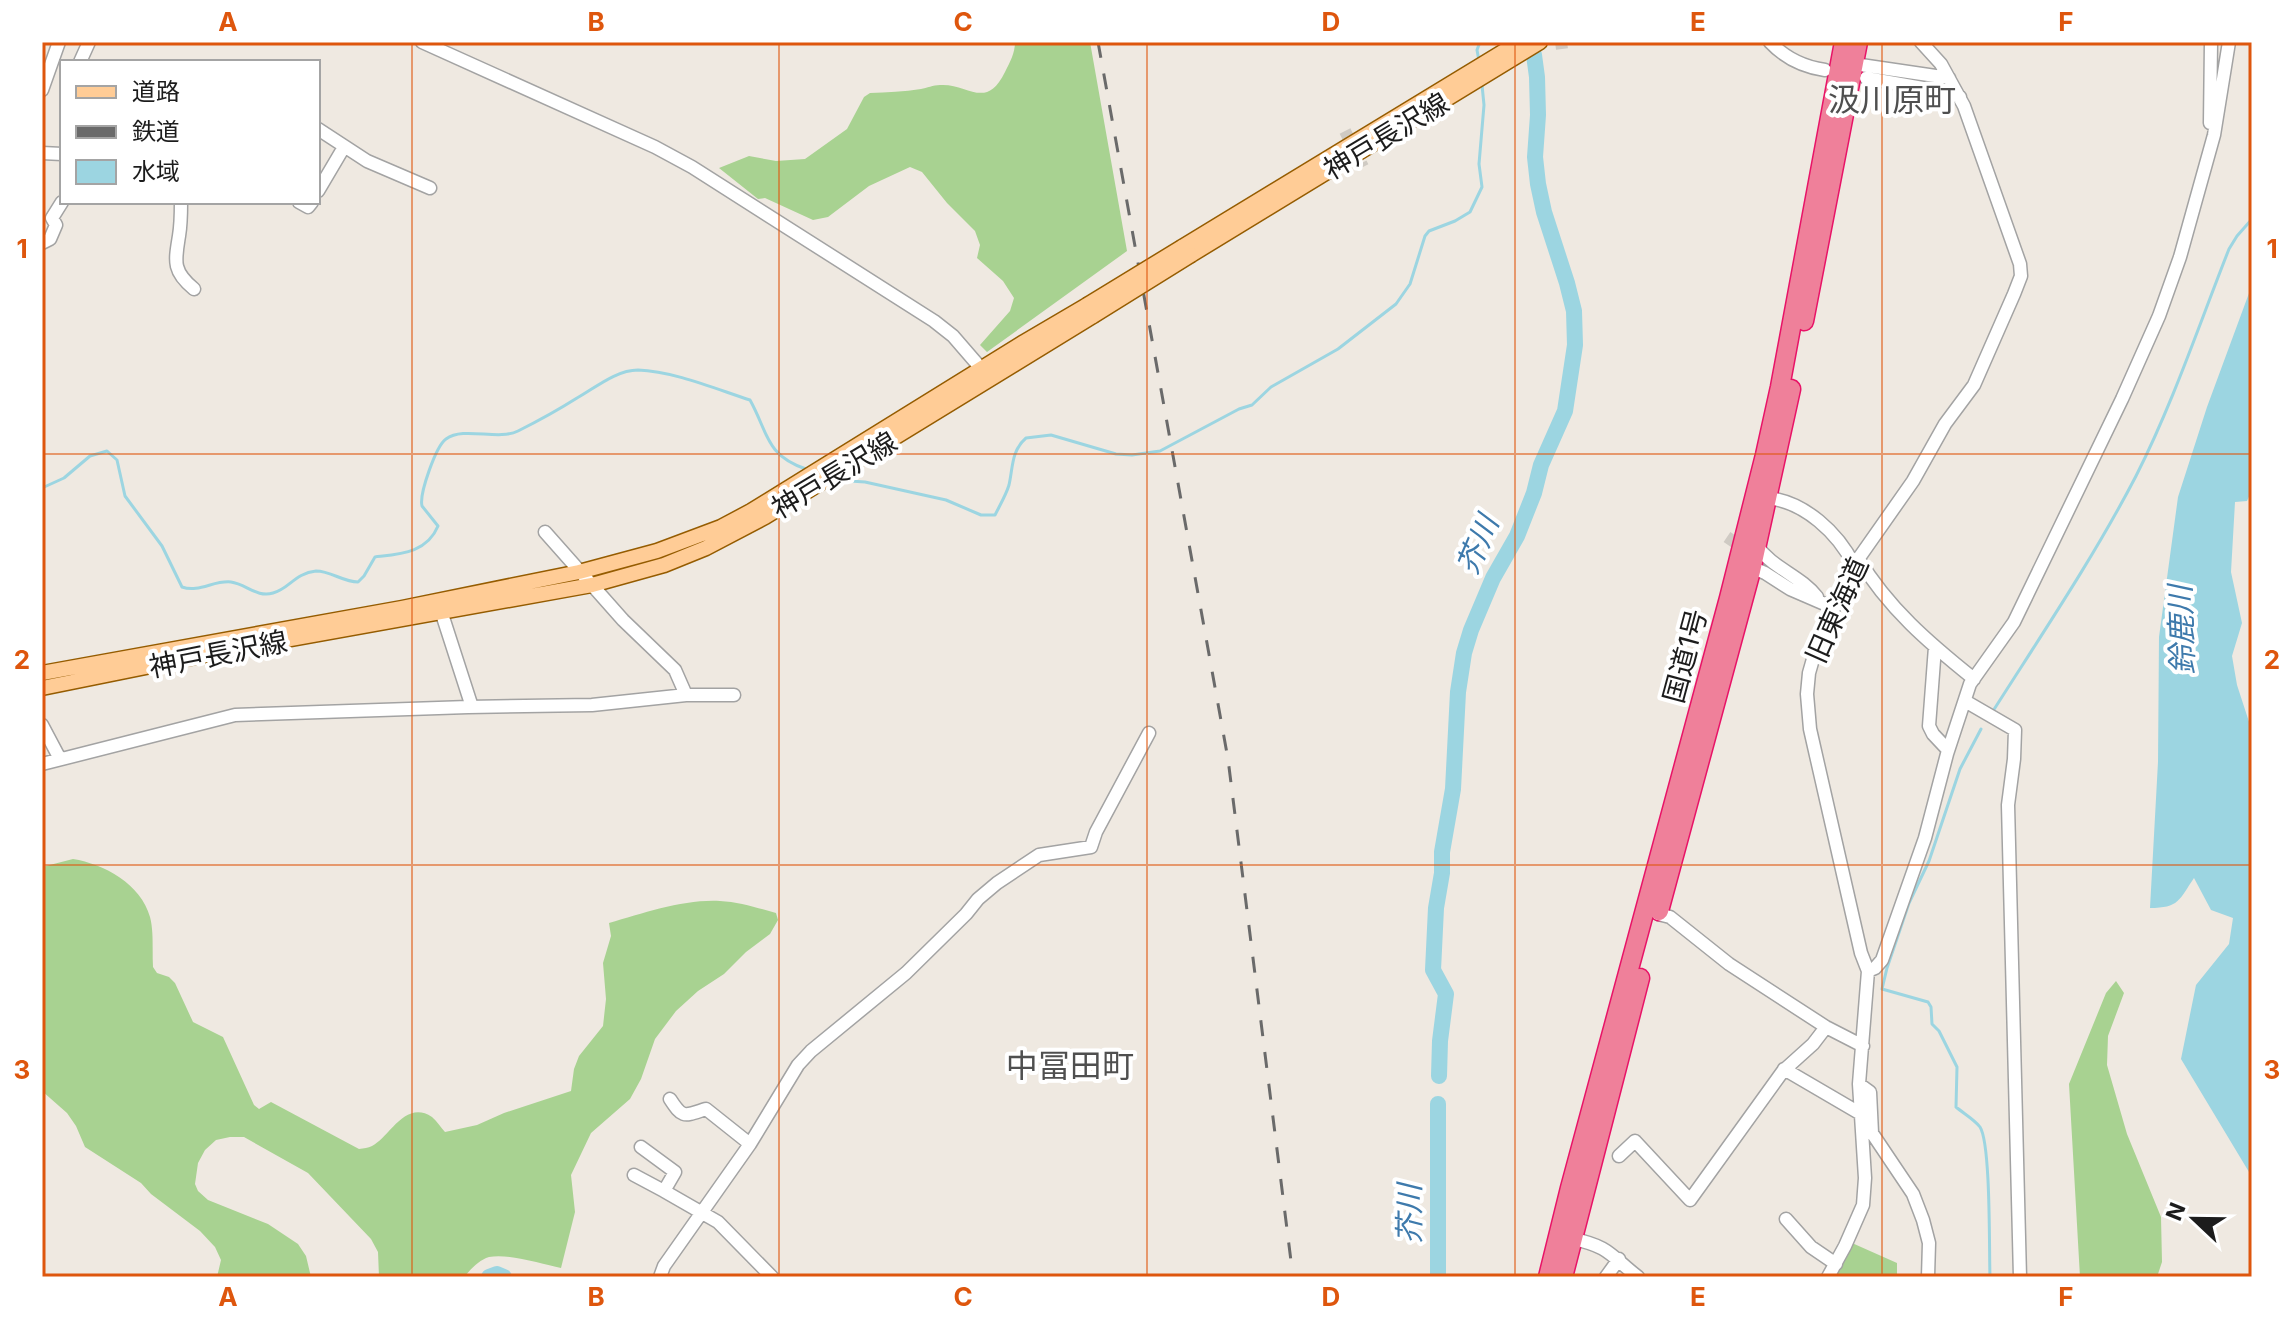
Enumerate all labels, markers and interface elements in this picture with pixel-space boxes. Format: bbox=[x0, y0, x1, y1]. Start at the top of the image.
text: A bbox=[218, 6, 238, 37]
text: B bbox=[587, 6, 605, 37]
text: C bbox=[953, 6, 973, 37]
text: D bbox=[1322, 6, 1340, 37]
text: E bbox=[1690, 6, 1706, 37]
text: F bbox=[2058, 6, 2074, 37]
legend bbox=[60, 60, 320, 204]
text: 道路 bbox=[132, 77, 180, 106]
district label: 汲川原町 bbox=[1828, 80, 1956, 119]
street label: 神戸長沢線 bbox=[1317, 85, 1455, 187]
text: 鉄道 bbox=[132, 117, 180, 146]
text: 水域 bbox=[132, 157, 180, 186]
text: 1 bbox=[16, 233, 28, 264]
text: 1 bbox=[2266, 233, 2278, 264]
street label: 神戸長沢線 bbox=[765, 424, 903, 526]
water label: 芥川 bbox=[1449, 507, 1507, 579]
street label: 旧東海道 bbox=[1799, 552, 1875, 668]
water label: 鈴鹿川 bbox=[2161, 581, 2201, 676]
street label: 国道1号 bbox=[1656, 606, 1714, 706]
street label: 神戸長沢線 bbox=[146, 624, 290, 684]
text: 2 bbox=[14, 644, 30, 675]
text: 2 bbox=[2264, 644, 2280, 675]
district label: 中冨田町 bbox=[1006, 1046, 1134, 1085]
text: 3 bbox=[14, 1054, 30, 1085]
text: 3 bbox=[2264, 1054, 2280, 1085]
north arrow bbox=[2154, 1179, 2234, 1259]
water label: 芥川 bbox=[1391, 1181, 1427, 1244]
text: N bbox=[2160, 1199, 2191, 1224]
text: A bbox=[218, 1281, 238, 1312]
text: B bbox=[587, 1281, 605, 1312]
text: C bbox=[953, 1281, 973, 1312]
text: D bbox=[1322, 1281, 1340, 1312]
text: E bbox=[1690, 1281, 1706, 1312]
text: F bbox=[2058, 1281, 2074, 1312]

